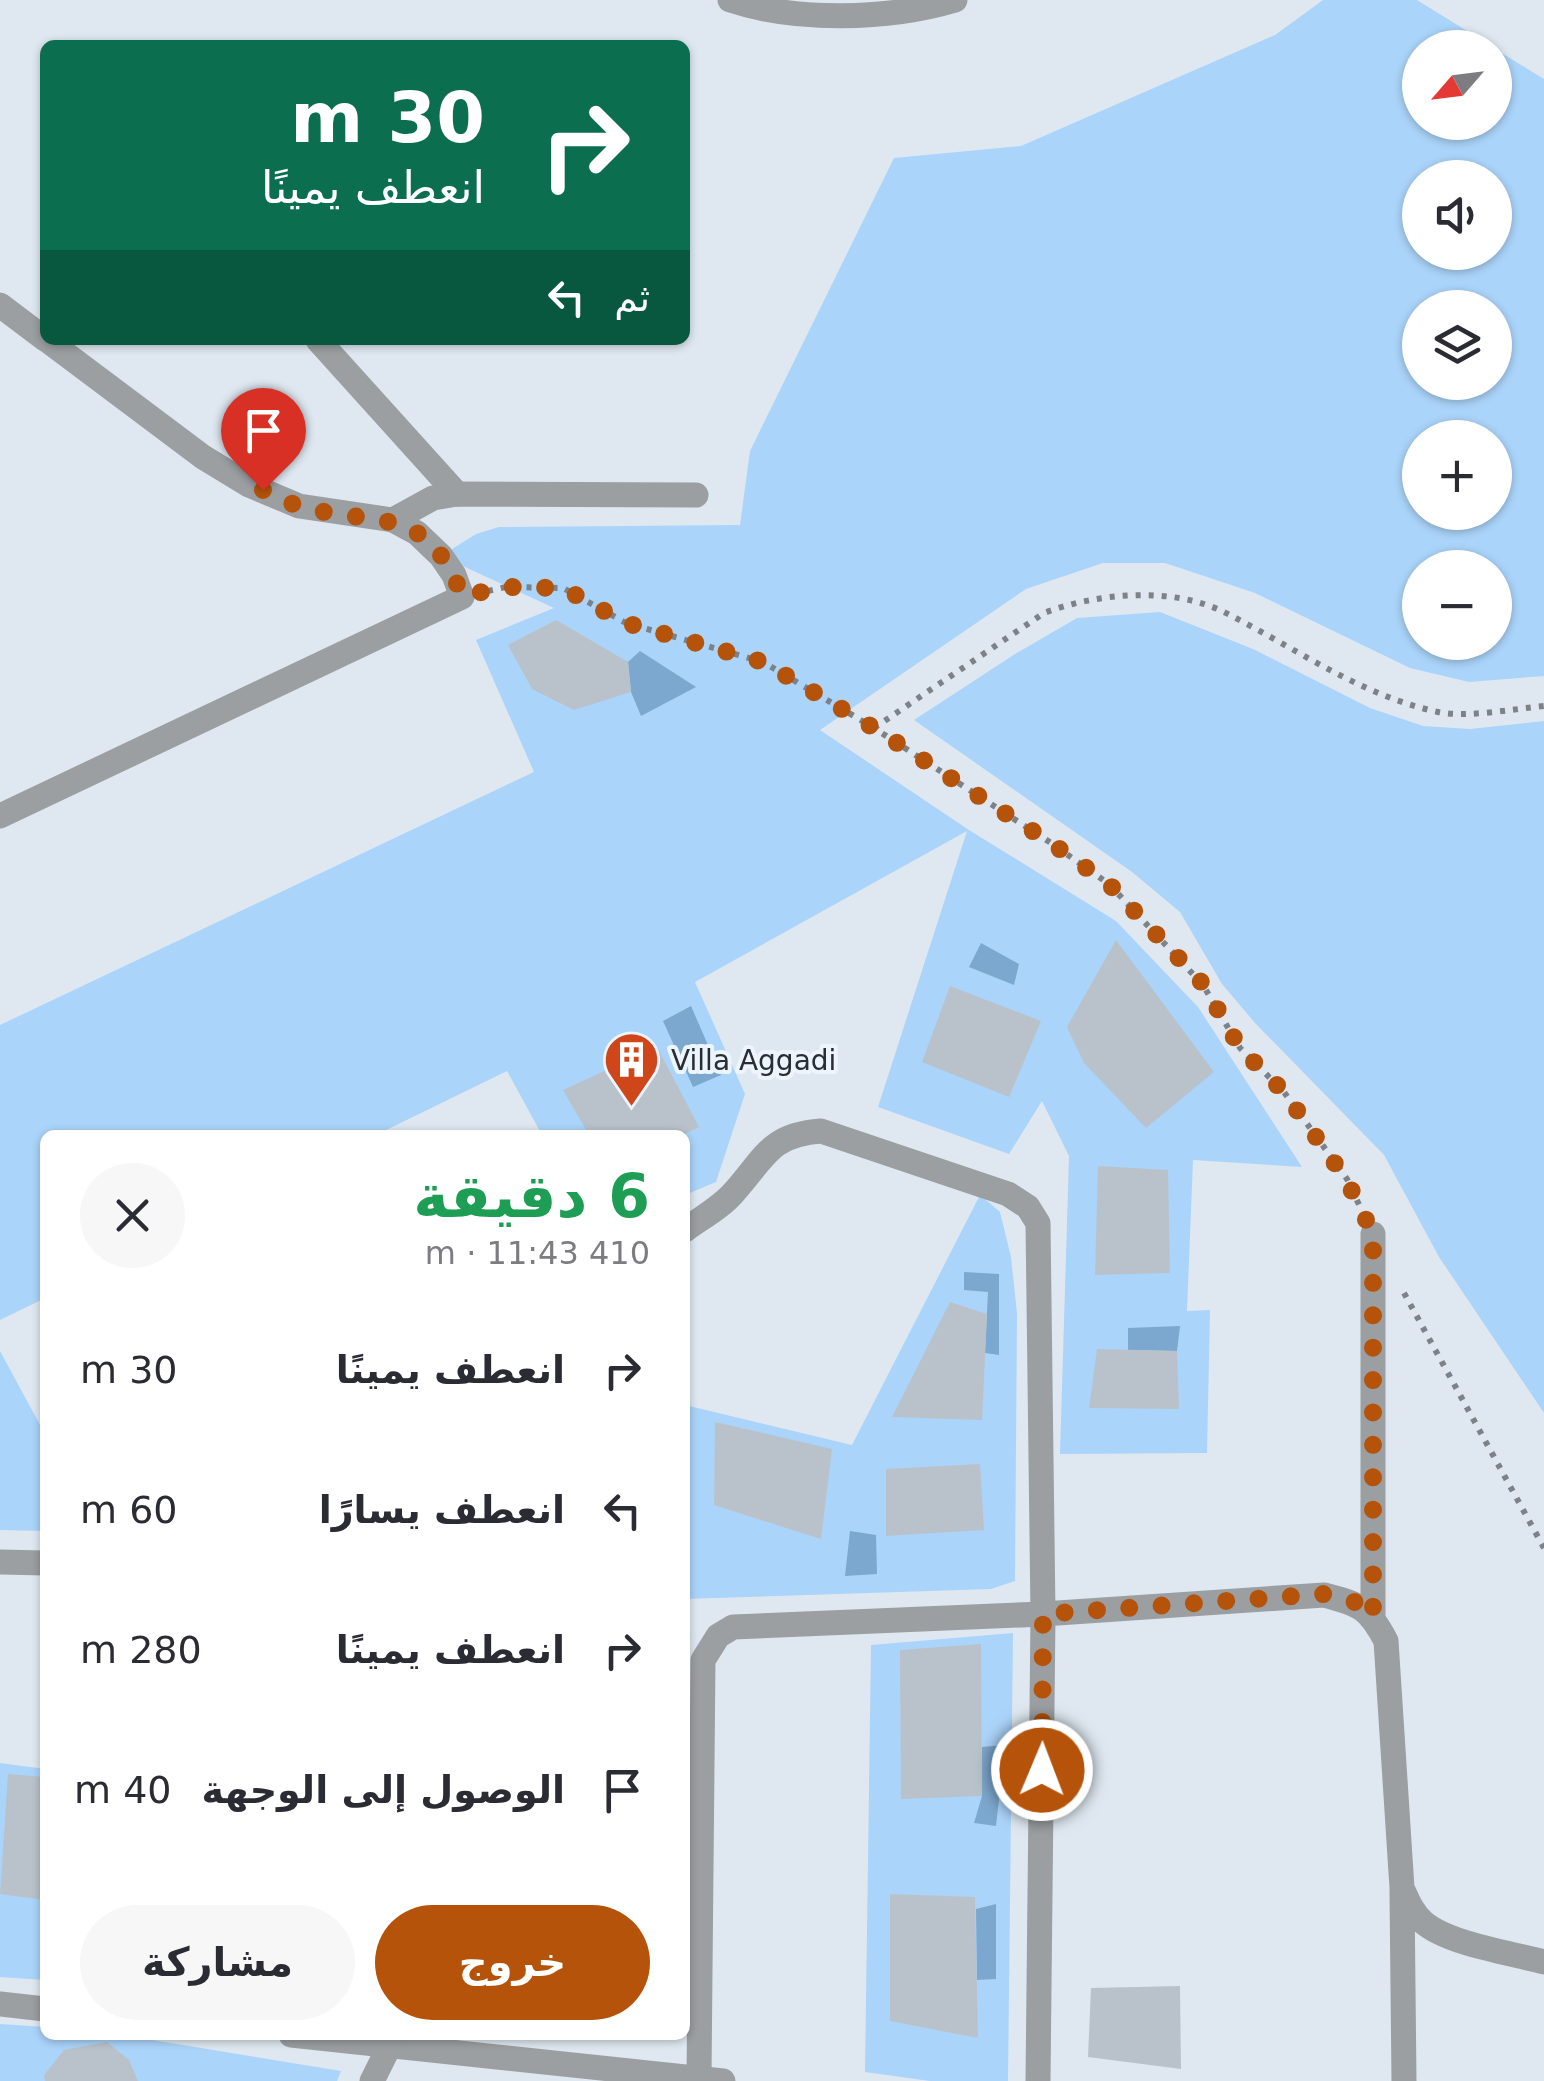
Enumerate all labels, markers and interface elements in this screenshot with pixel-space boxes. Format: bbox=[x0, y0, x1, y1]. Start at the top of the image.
north arrow bbox=[1402, 30, 1512, 140]
map controls bbox=[1402, 30, 1512, 660]
text: 30 m bbox=[290, 77, 485, 159]
icon: right bbox=[520, 80, 650, 210]
button: sound bbox=[1402, 160, 1512, 270]
text: انعطف يمينًا bbox=[261, 161, 485, 214]
icon: left bbox=[539, 270, 594, 325]
text: ثم bbox=[614, 276, 650, 320]
button: layers bbox=[1402, 290, 1512, 400]
pin bbox=[221, 388, 306, 491]
icon: arrive bbox=[236, 403, 291, 458]
button: + bbox=[1402, 420, 1512, 530]
button: − bbox=[1402, 550, 1512, 660]
building icon: Villa Aggadi bbox=[602, 1030, 662, 1109]
place label: Villa Aggadi bbox=[671, 1044, 836, 1077]
text: 6 دقيقة bbox=[413, 1161, 650, 1231]
button: close bbox=[80, 1163, 185, 1268]
text: 410 m · 11:43 bbox=[425, 1234, 650, 1272]
icon: right bbox=[595, 1343, 650, 1398]
text: 30 m bbox=[80, 1348, 177, 1392]
text: انعطف يمينًا bbox=[336, 1348, 565, 1392]
icon: left bbox=[595, 1483, 650, 1538]
text: 60 m bbox=[80, 1488, 177, 1532]
text: انعطف يسارًا bbox=[319, 1488, 565, 1532]
icon: right bbox=[595, 1623, 650, 1678]
text: 280 m bbox=[80, 1628, 202, 1672]
text: انعطف يمينًا bbox=[336, 1628, 565, 1672]
position arrow bbox=[990, 1718, 1094, 1822]
icon: arrive bbox=[595, 1763, 650, 1818]
text: 40 m bbox=[74, 1768, 172, 1812]
text: الوصول إلى الوجهة bbox=[202, 1768, 565, 1812]
button: مشاركة bbox=[80, 1905, 355, 2020]
button: خروج bbox=[375, 1905, 650, 2020]

